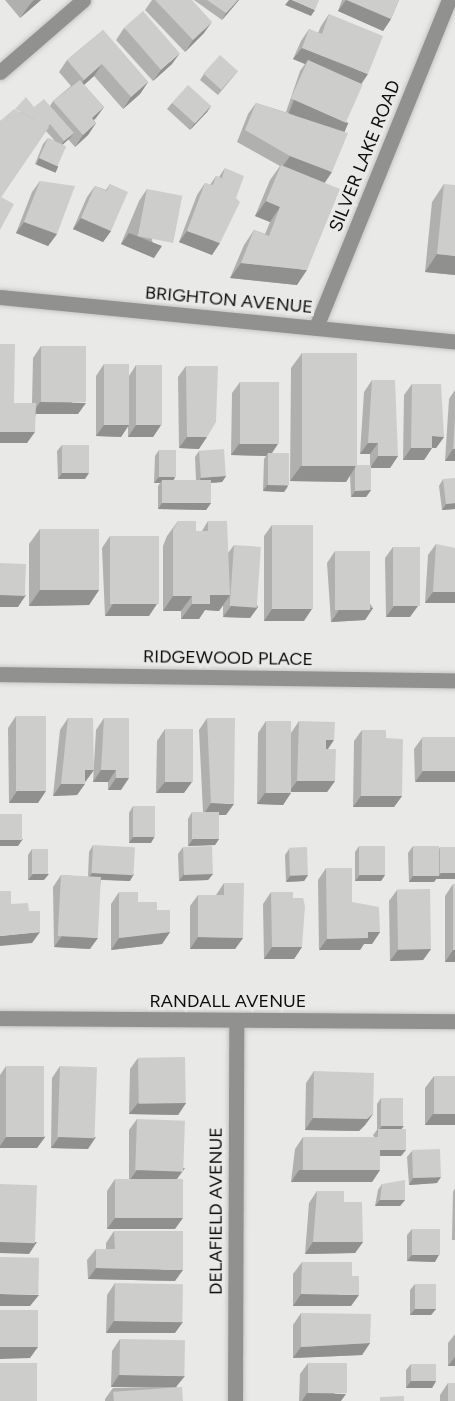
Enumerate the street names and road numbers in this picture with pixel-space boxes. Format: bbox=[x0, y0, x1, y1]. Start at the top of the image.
street label: SILVER LAKE ROAD bbox=[325, 77, 405, 235]
street label: BRIGHTON AVENUE bbox=[144, 282, 314, 318]
street label: RIDGEWOOD PLACE bbox=[143, 646, 313, 670]
street label: RANDALL AVENUE bbox=[149, 990, 307, 1012]
street label: DELAFIELD AVENUE bbox=[205, 1127, 227, 1295]

